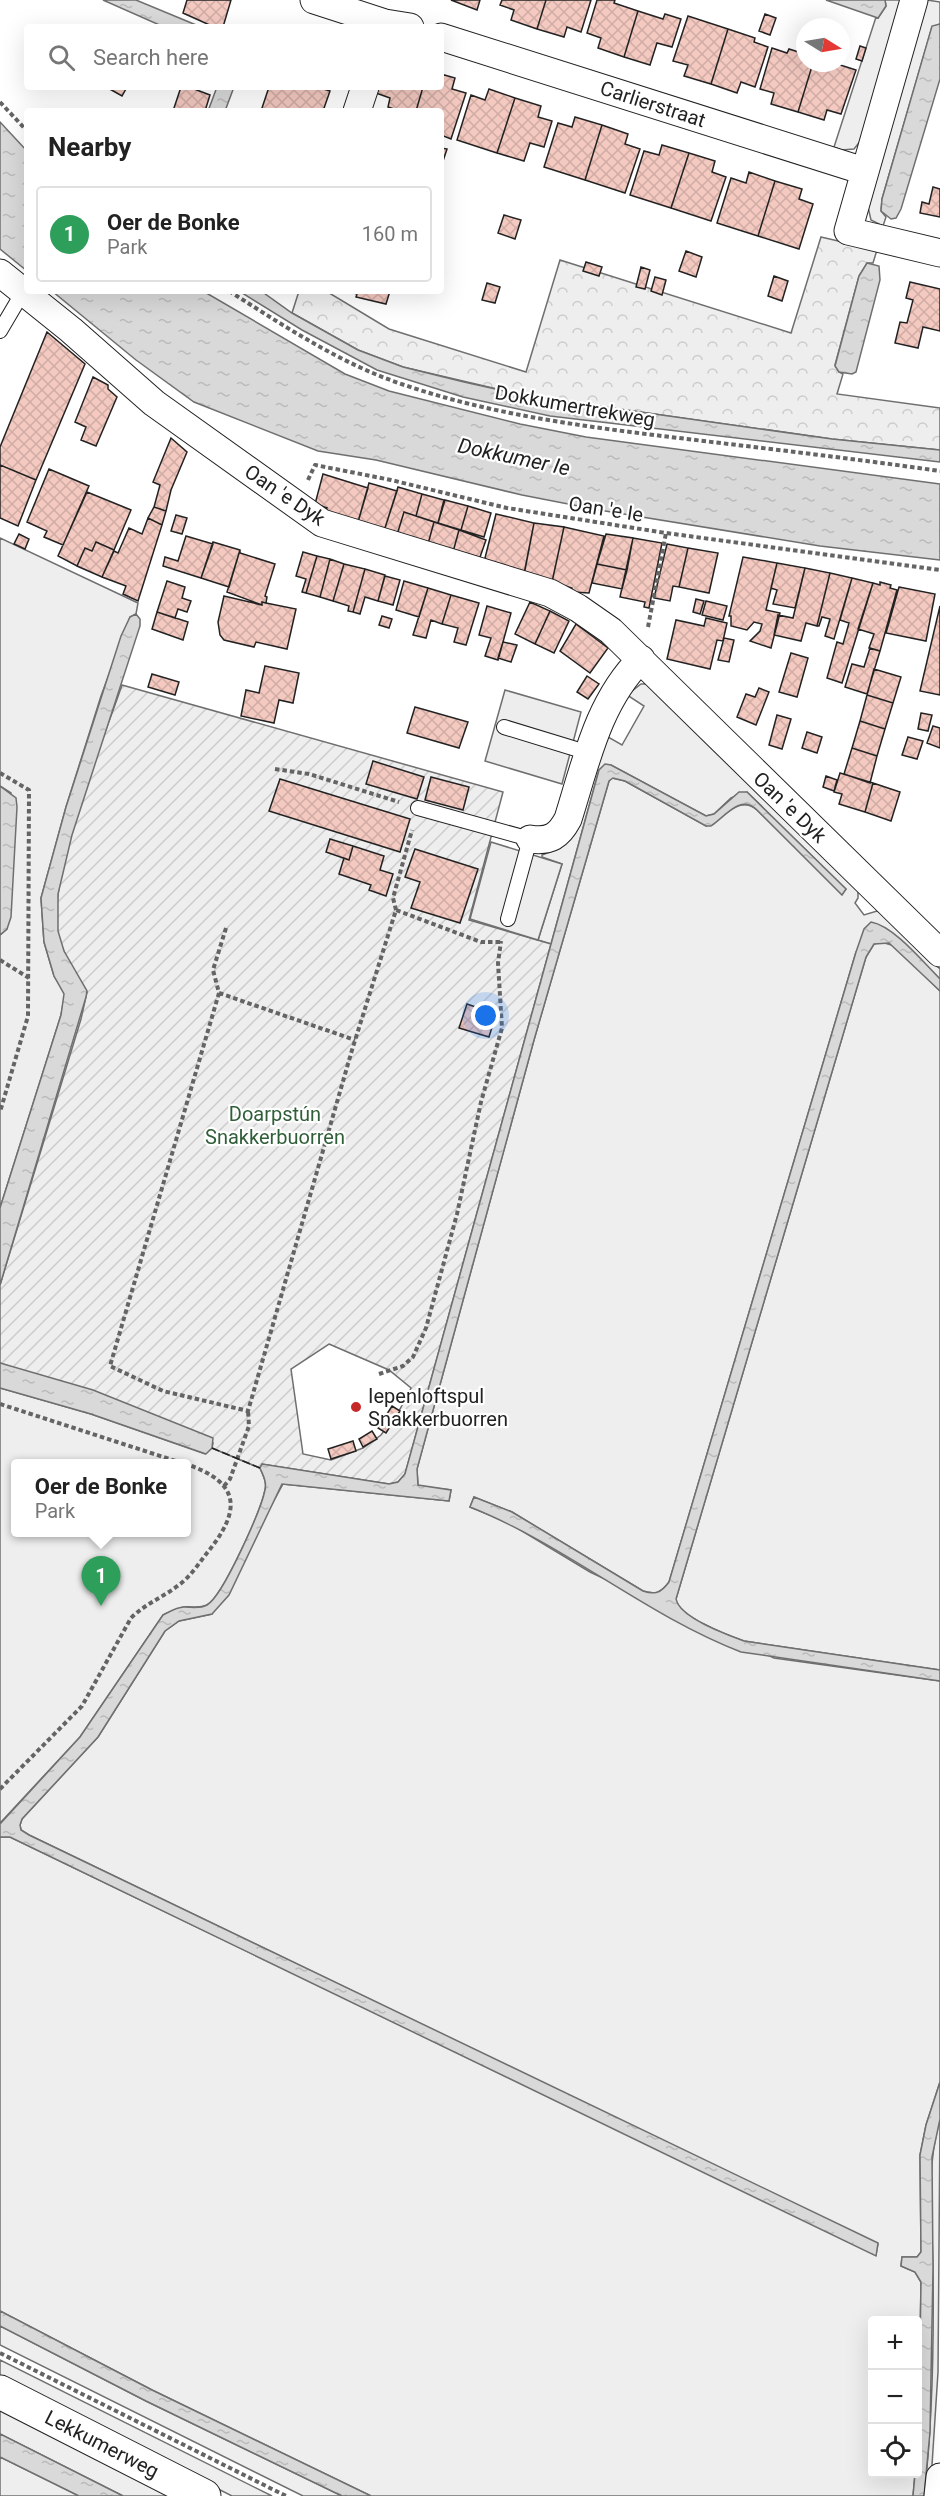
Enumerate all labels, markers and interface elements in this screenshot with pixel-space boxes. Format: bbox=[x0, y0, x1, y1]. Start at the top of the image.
north arrow bbox=[796, 18, 850, 72]
search box bbox=[24, 24, 444, 90]
icon: search bbox=[45, 41, 78, 74]
text: Search here bbox=[93, 45, 209, 70]
street label: Carlierstraat bbox=[597, 76, 709, 132]
text: Nearby bbox=[48, 132, 131, 162]
text: Oer de Bonke bbox=[107, 210, 240, 235]
text: 1 bbox=[64, 222, 75, 246]
text: 160 m bbox=[362, 222, 418, 246]
text: Park bbox=[107, 235, 147, 259]
street label: Dokkumertrekweg bbox=[493, 380, 657, 432]
water label: Dokkumer Ie bbox=[456, 433, 572, 481]
street label: Oan 'e Dyk bbox=[240, 459, 331, 531]
street label: Oan 'e Ie bbox=[567, 491, 645, 527]
street label: Oan 'e Dyk bbox=[749, 766, 832, 848]
your location bbox=[471, 1001, 500, 1030]
park label: Doarpstún Snakkerbuorren bbox=[205, 1102, 345, 1149]
place label: Iepenloftspul Snakkerbuorren bbox=[368, 1384, 508, 1431]
marker: Iepenloftspul Snakkerbuorren bbox=[349, 1400, 363, 1414]
popup bbox=[11, 1459, 191, 1537]
text: Oer de Bonke bbox=[35, 1474, 167, 1499]
text: Park bbox=[35, 1499, 75, 1523]
pin: 1 bbox=[82, 1556, 120, 1606]
map controls bbox=[868, 2316, 922, 2478]
button: + bbox=[868, 2316, 922, 2370]
button: − bbox=[868, 2370, 922, 2424]
street label: Lekkumerweg bbox=[41, 2405, 163, 2483]
button: locate bbox=[868, 2424, 922, 2478]

